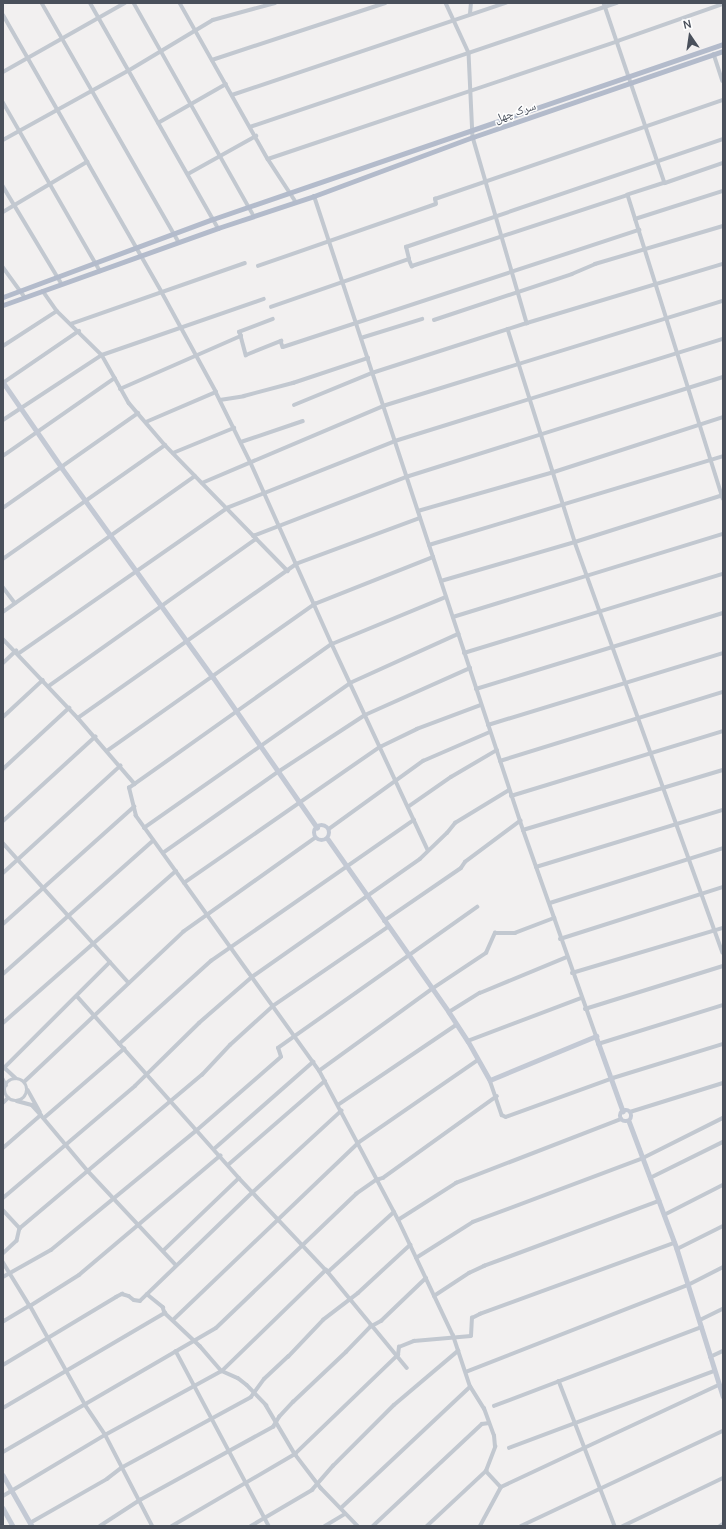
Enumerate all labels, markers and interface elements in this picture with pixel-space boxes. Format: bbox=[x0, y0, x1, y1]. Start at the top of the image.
north arrow bbox=[670, 16, 710, 56]
text: N bbox=[682, 16, 693, 32]
street label: سرک چهل bbox=[492, 98, 538, 126]

